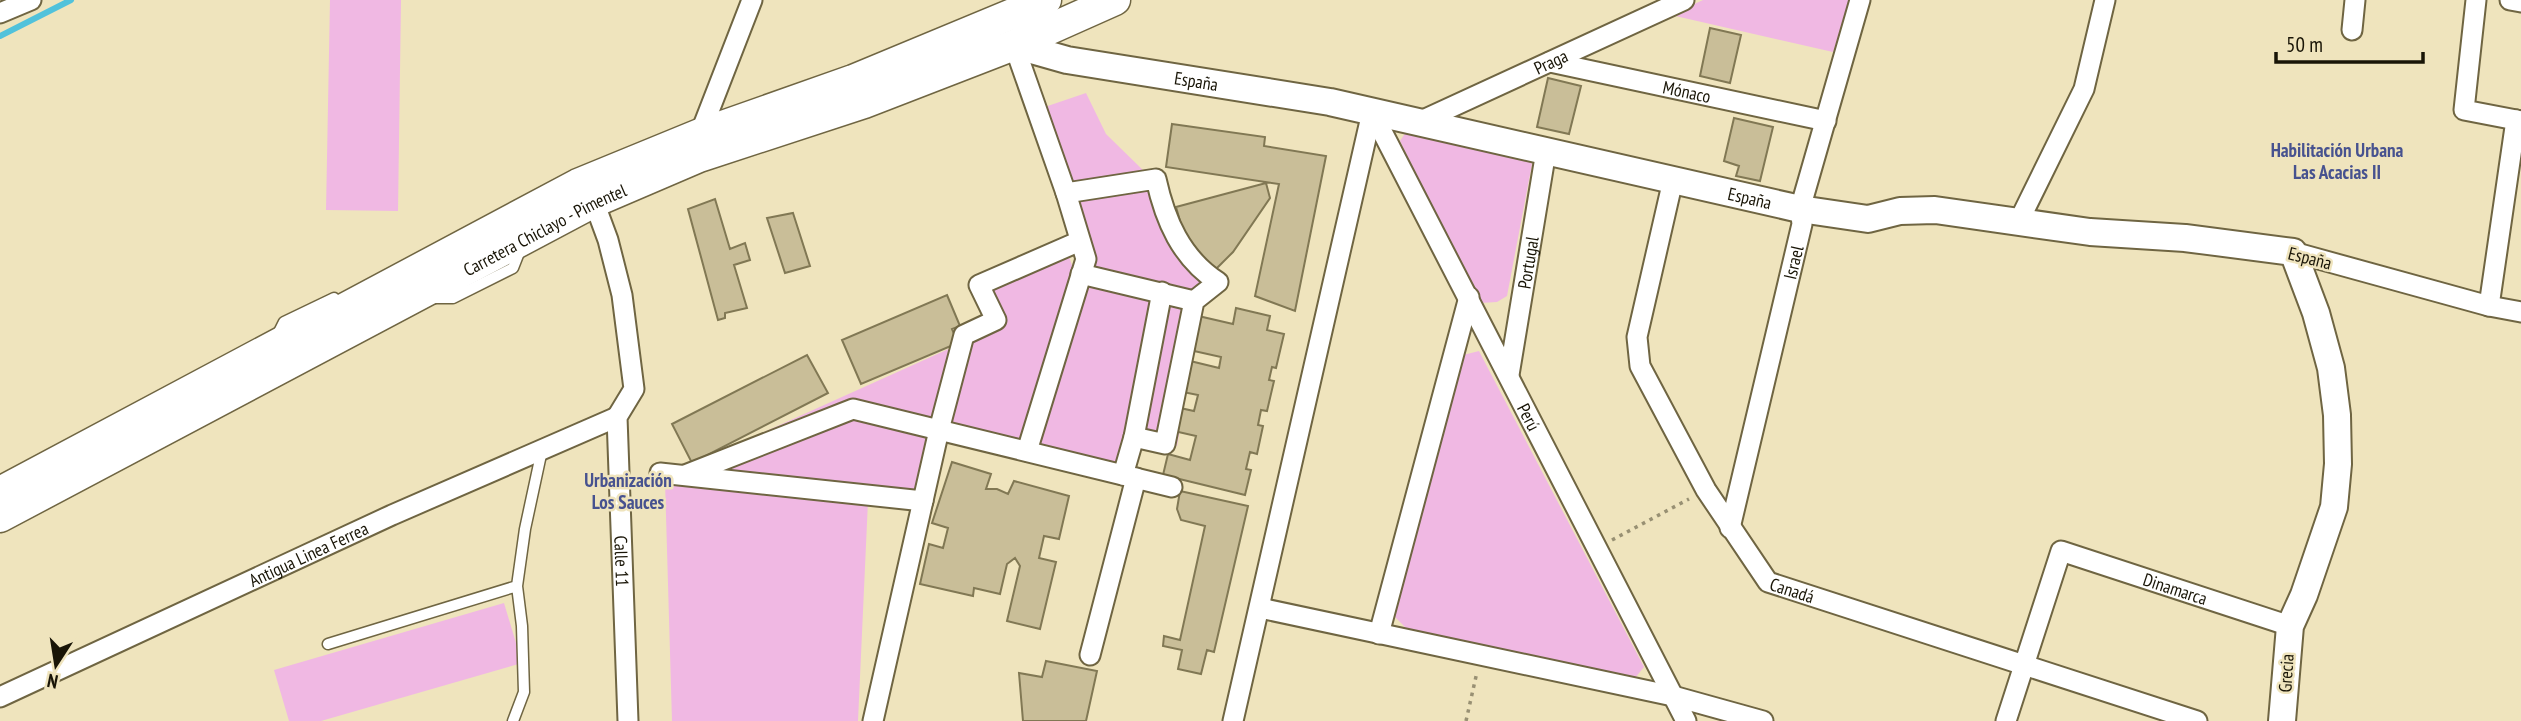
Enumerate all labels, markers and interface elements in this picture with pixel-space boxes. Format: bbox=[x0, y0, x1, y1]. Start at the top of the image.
scale bar bbox=[2276, 21, 2423, 65]
text: 50 m bbox=[2286, 31, 2323, 58]
street label: Praga bbox=[1530, 44, 1571, 79]
street label: España bbox=[1173, 66, 1220, 95]
street label: Mónaco bbox=[1661, 75, 1713, 108]
district label: Habilitación Urbana Las Acacias II bbox=[2271, 138, 2404, 184]
street label: Carretera Chiclayo - Pimentel bbox=[459, 178, 630, 281]
street label: España bbox=[1726, 181, 1774, 214]
street label: Portugal bbox=[1512, 234, 1543, 290]
street label: Israel bbox=[1778, 242, 1808, 282]
street label: España bbox=[2286, 242, 2334, 274]
street label: Perú bbox=[1513, 399, 1546, 434]
district label: Urbanización Los Sauces bbox=[584, 468, 672, 514]
street label: Antigua Linea Ferrea bbox=[245, 516, 372, 591]
street label: Calle 11 bbox=[610, 535, 635, 587]
street label: Dinamarca bbox=[2140, 567, 2210, 610]
street label: Canadá bbox=[1767, 572, 1817, 608]
north arrow bbox=[21, 630, 91, 700]
street label: Grecia bbox=[2273, 653, 2299, 693]
text: N bbox=[45, 669, 60, 694]

